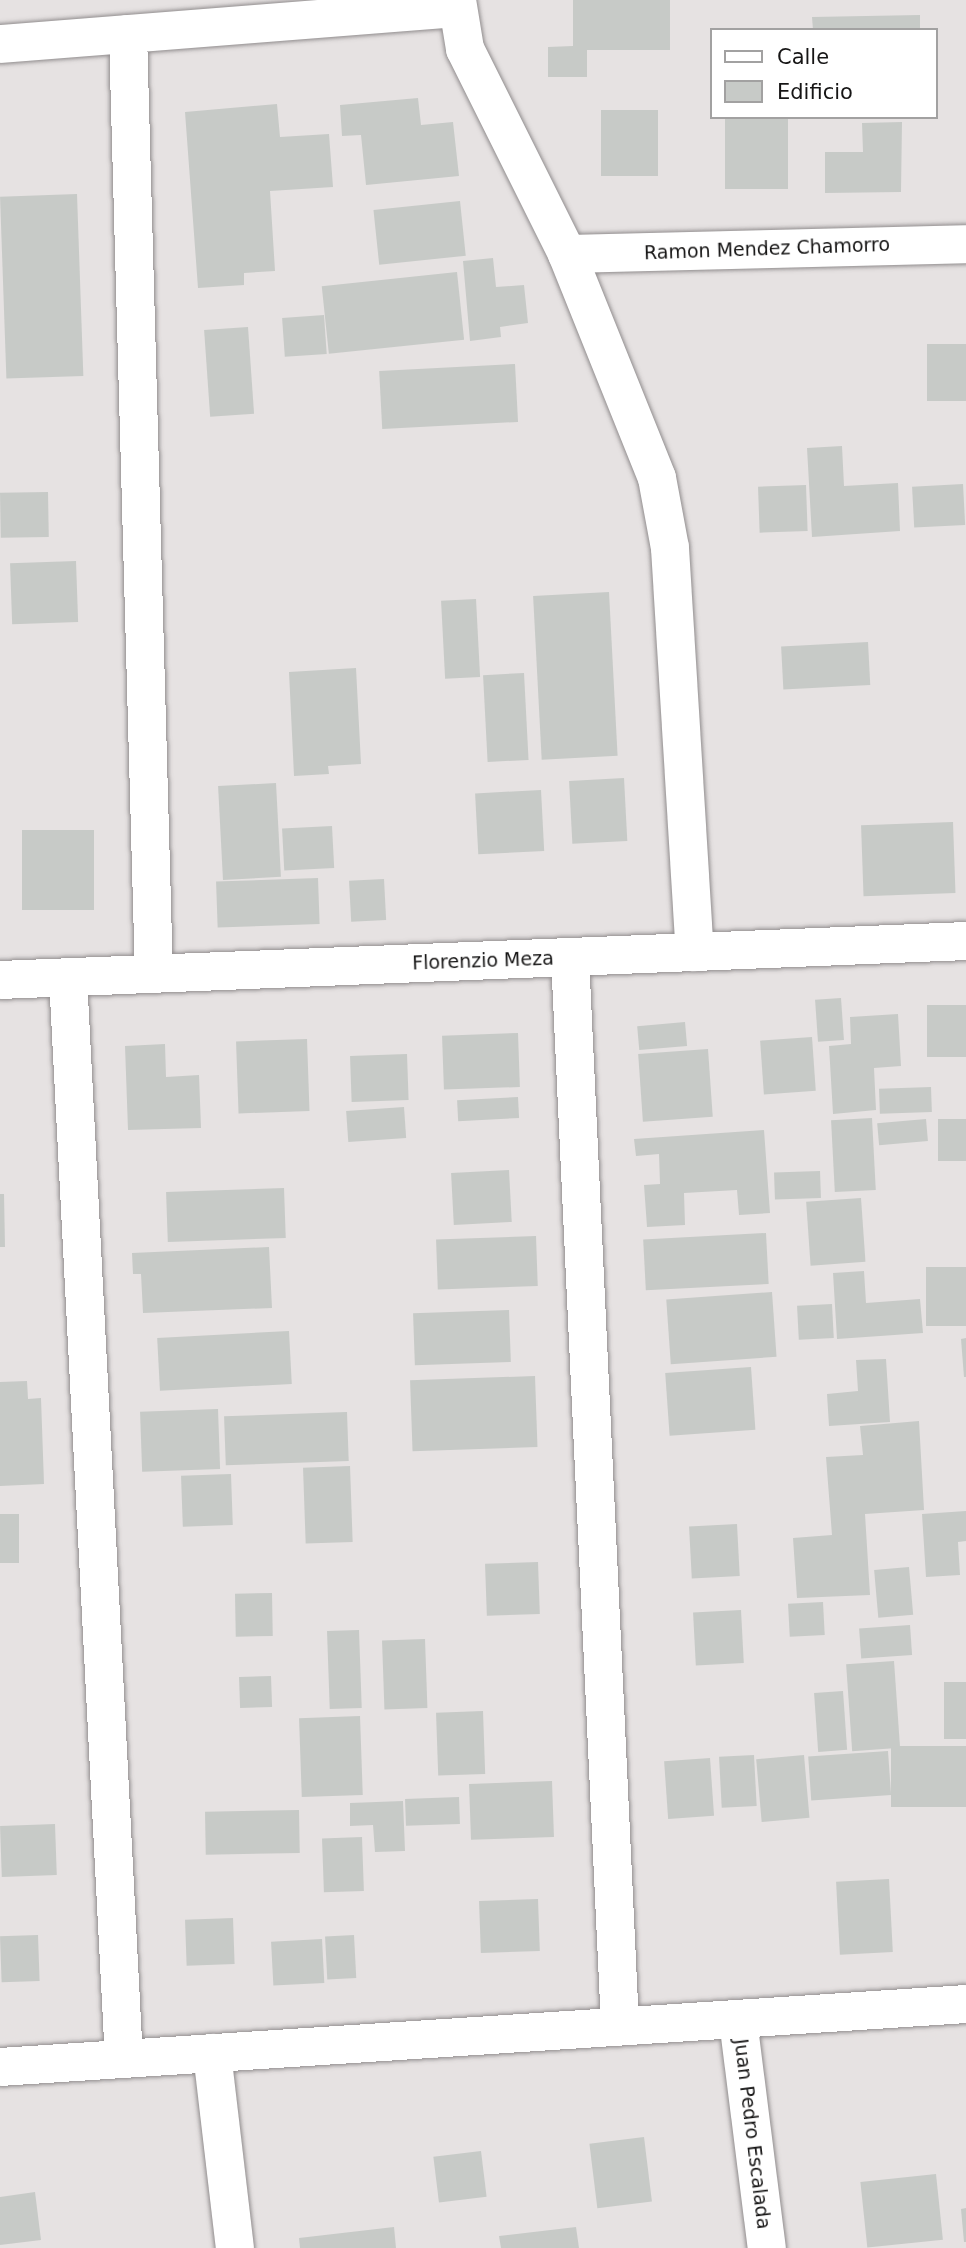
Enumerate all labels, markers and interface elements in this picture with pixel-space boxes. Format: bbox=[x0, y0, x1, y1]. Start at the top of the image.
legend bbox=[710, 28, 938, 119]
text: Calle bbox=[777, 45, 829, 69]
text: Edificio bbox=[777, 80, 853, 104]
street label: Ramon Mendez Chamorro bbox=[644, 233, 890, 265]
street label: Florenzio Meza bbox=[412, 947, 554, 975]
street label: Juan Pedro Escalada bbox=[729, 2038, 775, 2230]

